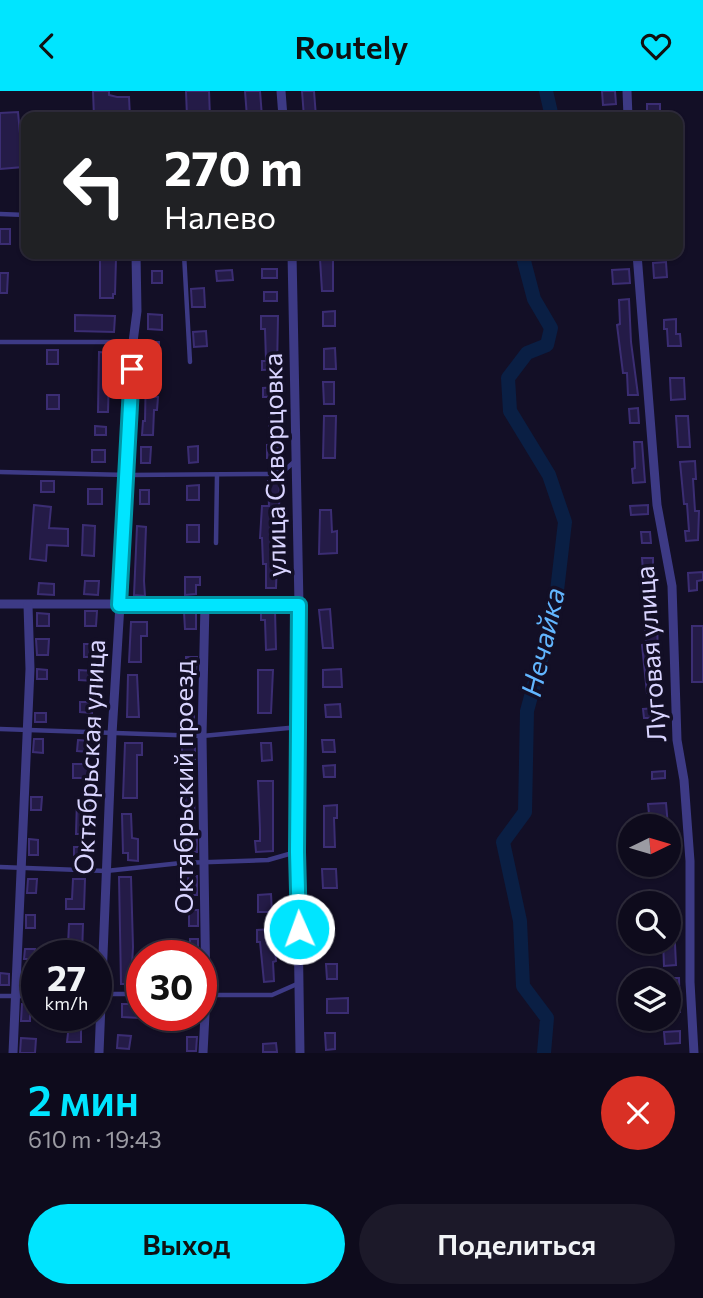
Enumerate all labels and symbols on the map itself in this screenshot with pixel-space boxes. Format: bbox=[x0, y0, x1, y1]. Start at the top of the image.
pin bbox=[102, 339, 162, 399]
street label: улица Скворцовка bbox=[256, 353, 291, 577]
street label: Луговая улица bbox=[628, 565, 671, 743]
water label: Нечайка bbox=[513, 584, 571, 700]
street label: Октябрьская улица bbox=[67, 639, 110, 875]
street label: Октябрьский проезд bbox=[167, 660, 198, 914]
north arrow bbox=[618, 814, 681, 877]
position arrow bbox=[262, 892, 336, 966]
speed limit sign: 30 bbox=[126, 940, 217, 1031]

